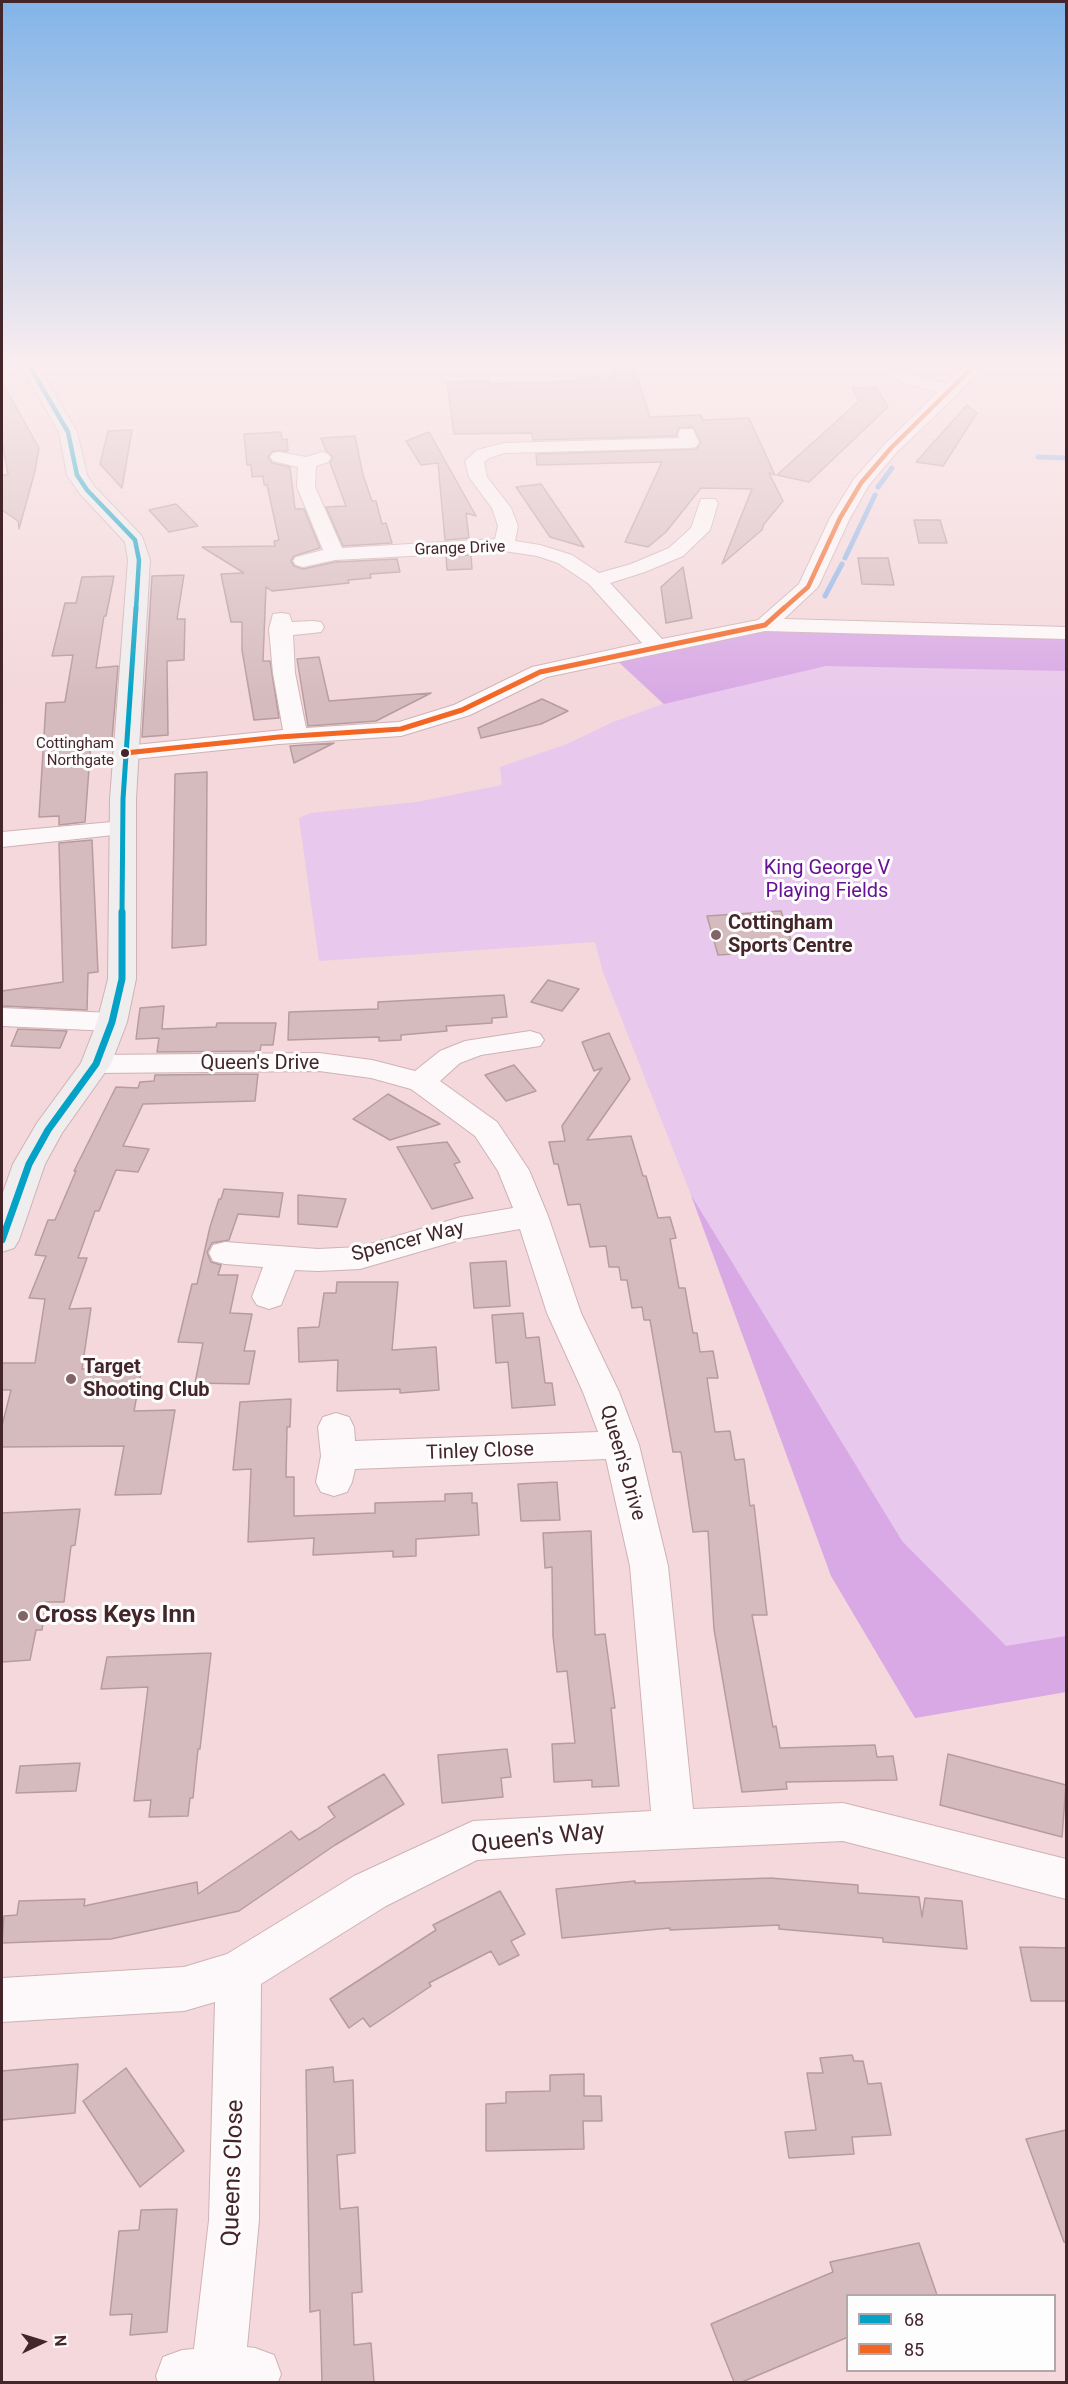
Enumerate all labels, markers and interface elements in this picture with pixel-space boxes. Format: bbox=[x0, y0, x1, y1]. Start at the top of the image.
street label: Grange Drive bbox=[414, 538, 506, 560]
place label: Cottingham Northgate bbox=[36, 735, 114, 770]
marker: Cottingham Northgate bbox=[119, 747, 131, 759]
park label: King George V Playing Fields bbox=[764, 857, 890, 904]
place label: Cottingham Sports Centre bbox=[728, 912, 852, 959]
marker: Cottingham Sports Centre bbox=[709, 928, 723, 942]
street label: Queen's Drive bbox=[201, 1052, 319, 1076]
street label: Spencer Way bbox=[349, 1216, 467, 1268]
place label: Target Shooting Club bbox=[83, 1356, 210, 1403]
marker: Target Shooting Club bbox=[64, 1372, 78, 1386]
street label: Queen's Drive bbox=[594, 1403, 650, 1523]
street label: Tinley Close bbox=[426, 1438, 534, 1466]
place label: Cross Keys Inn bbox=[35, 1602, 195, 1630]
marker: Cross Keys Inn bbox=[16, 1609, 30, 1623]
street label: Queen's Way bbox=[470, 1818, 606, 1860]
street label: Queens Close bbox=[217, 2099, 251, 2247]
legend bbox=[846, 2294, 1056, 2372]
text: 68 bbox=[904, 2309, 924, 2330]
north arrow bbox=[12, 2312, 72, 2372]
text: N bbox=[51, 2334, 70, 2347]
text: 85 bbox=[904, 2339, 924, 2360]

